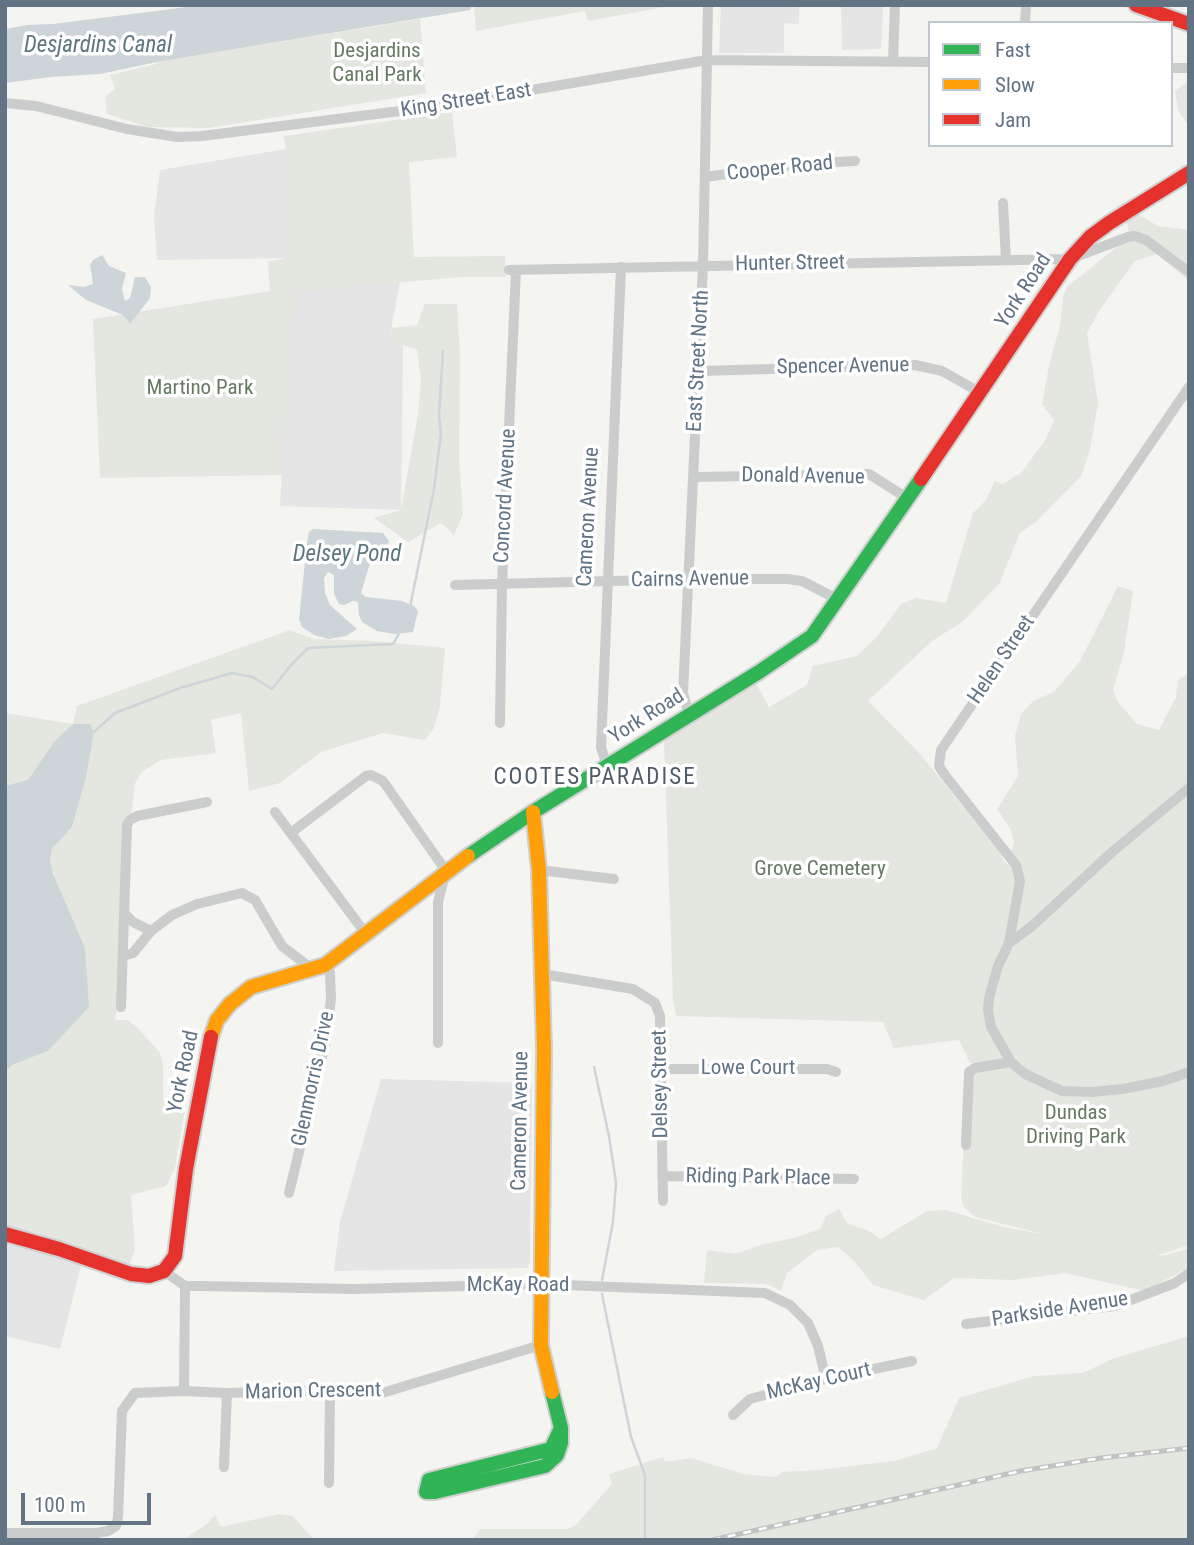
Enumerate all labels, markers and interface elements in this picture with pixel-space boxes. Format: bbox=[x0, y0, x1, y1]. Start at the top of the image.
legend bbox=[928, 21, 1173, 147]
water label: Desjardins Canal bbox=[24, 32, 172, 60]
text: Fast bbox=[995, 38, 1031, 62]
park label: Desjardins Canal Park bbox=[332, 39, 422, 89]
text: Slow bbox=[995, 73, 1035, 97]
street label: King Street East bbox=[399, 78, 533, 124]
text: Jam bbox=[995, 108, 1031, 132]
street label: Cooper Road bbox=[726, 151, 834, 187]
street label: York Road bbox=[991, 249, 1057, 333]
street label: Hunter Street bbox=[735, 250, 845, 278]
street label: East Street North bbox=[683, 289, 715, 433]
street label: Spencer Avenue bbox=[777, 353, 909, 381]
park label: Martino Park bbox=[147, 376, 253, 402]
street label: Concord Avenue bbox=[490, 428, 522, 564]
street label: Cameron Avenue bbox=[573, 447, 605, 587]
street label: Donald Avenue bbox=[741, 463, 865, 491]
water label: Delsey Pond bbox=[293, 541, 401, 569]
street label: Cairns Avenue bbox=[631, 566, 749, 594]
street label: Helen Street bbox=[963, 611, 1041, 709]
street label: York Road bbox=[605, 684, 689, 750]
district label: COOTES PARADISE bbox=[495, 764, 695, 792]
park label: Grove Cemetery bbox=[754, 857, 886, 883]
street label: Glenmorris Drive bbox=[287, 1009, 341, 1149]
street label: York Road bbox=[163, 1028, 205, 1116]
street label: Delsey Street bbox=[647, 1029, 675, 1139]
street label: Cameron Avenue bbox=[507, 1051, 535, 1191]
street label: Lowe Court bbox=[701, 1056, 795, 1082]
park label: Dundas Driving Park bbox=[1026, 1101, 1126, 1151]
street label: Riding Park Place bbox=[685, 1164, 831, 1192]
street label: McKay Road bbox=[467, 1273, 569, 1299]
street label: Parkside Avenue bbox=[990, 1287, 1130, 1333]
street label: McKay Court bbox=[764, 1358, 874, 1406]
street label: Marion Crescent bbox=[245, 1378, 381, 1406]
scale bar bbox=[24, 1478, 154, 1522]
text: 100 m bbox=[34, 1493, 86, 1517]

